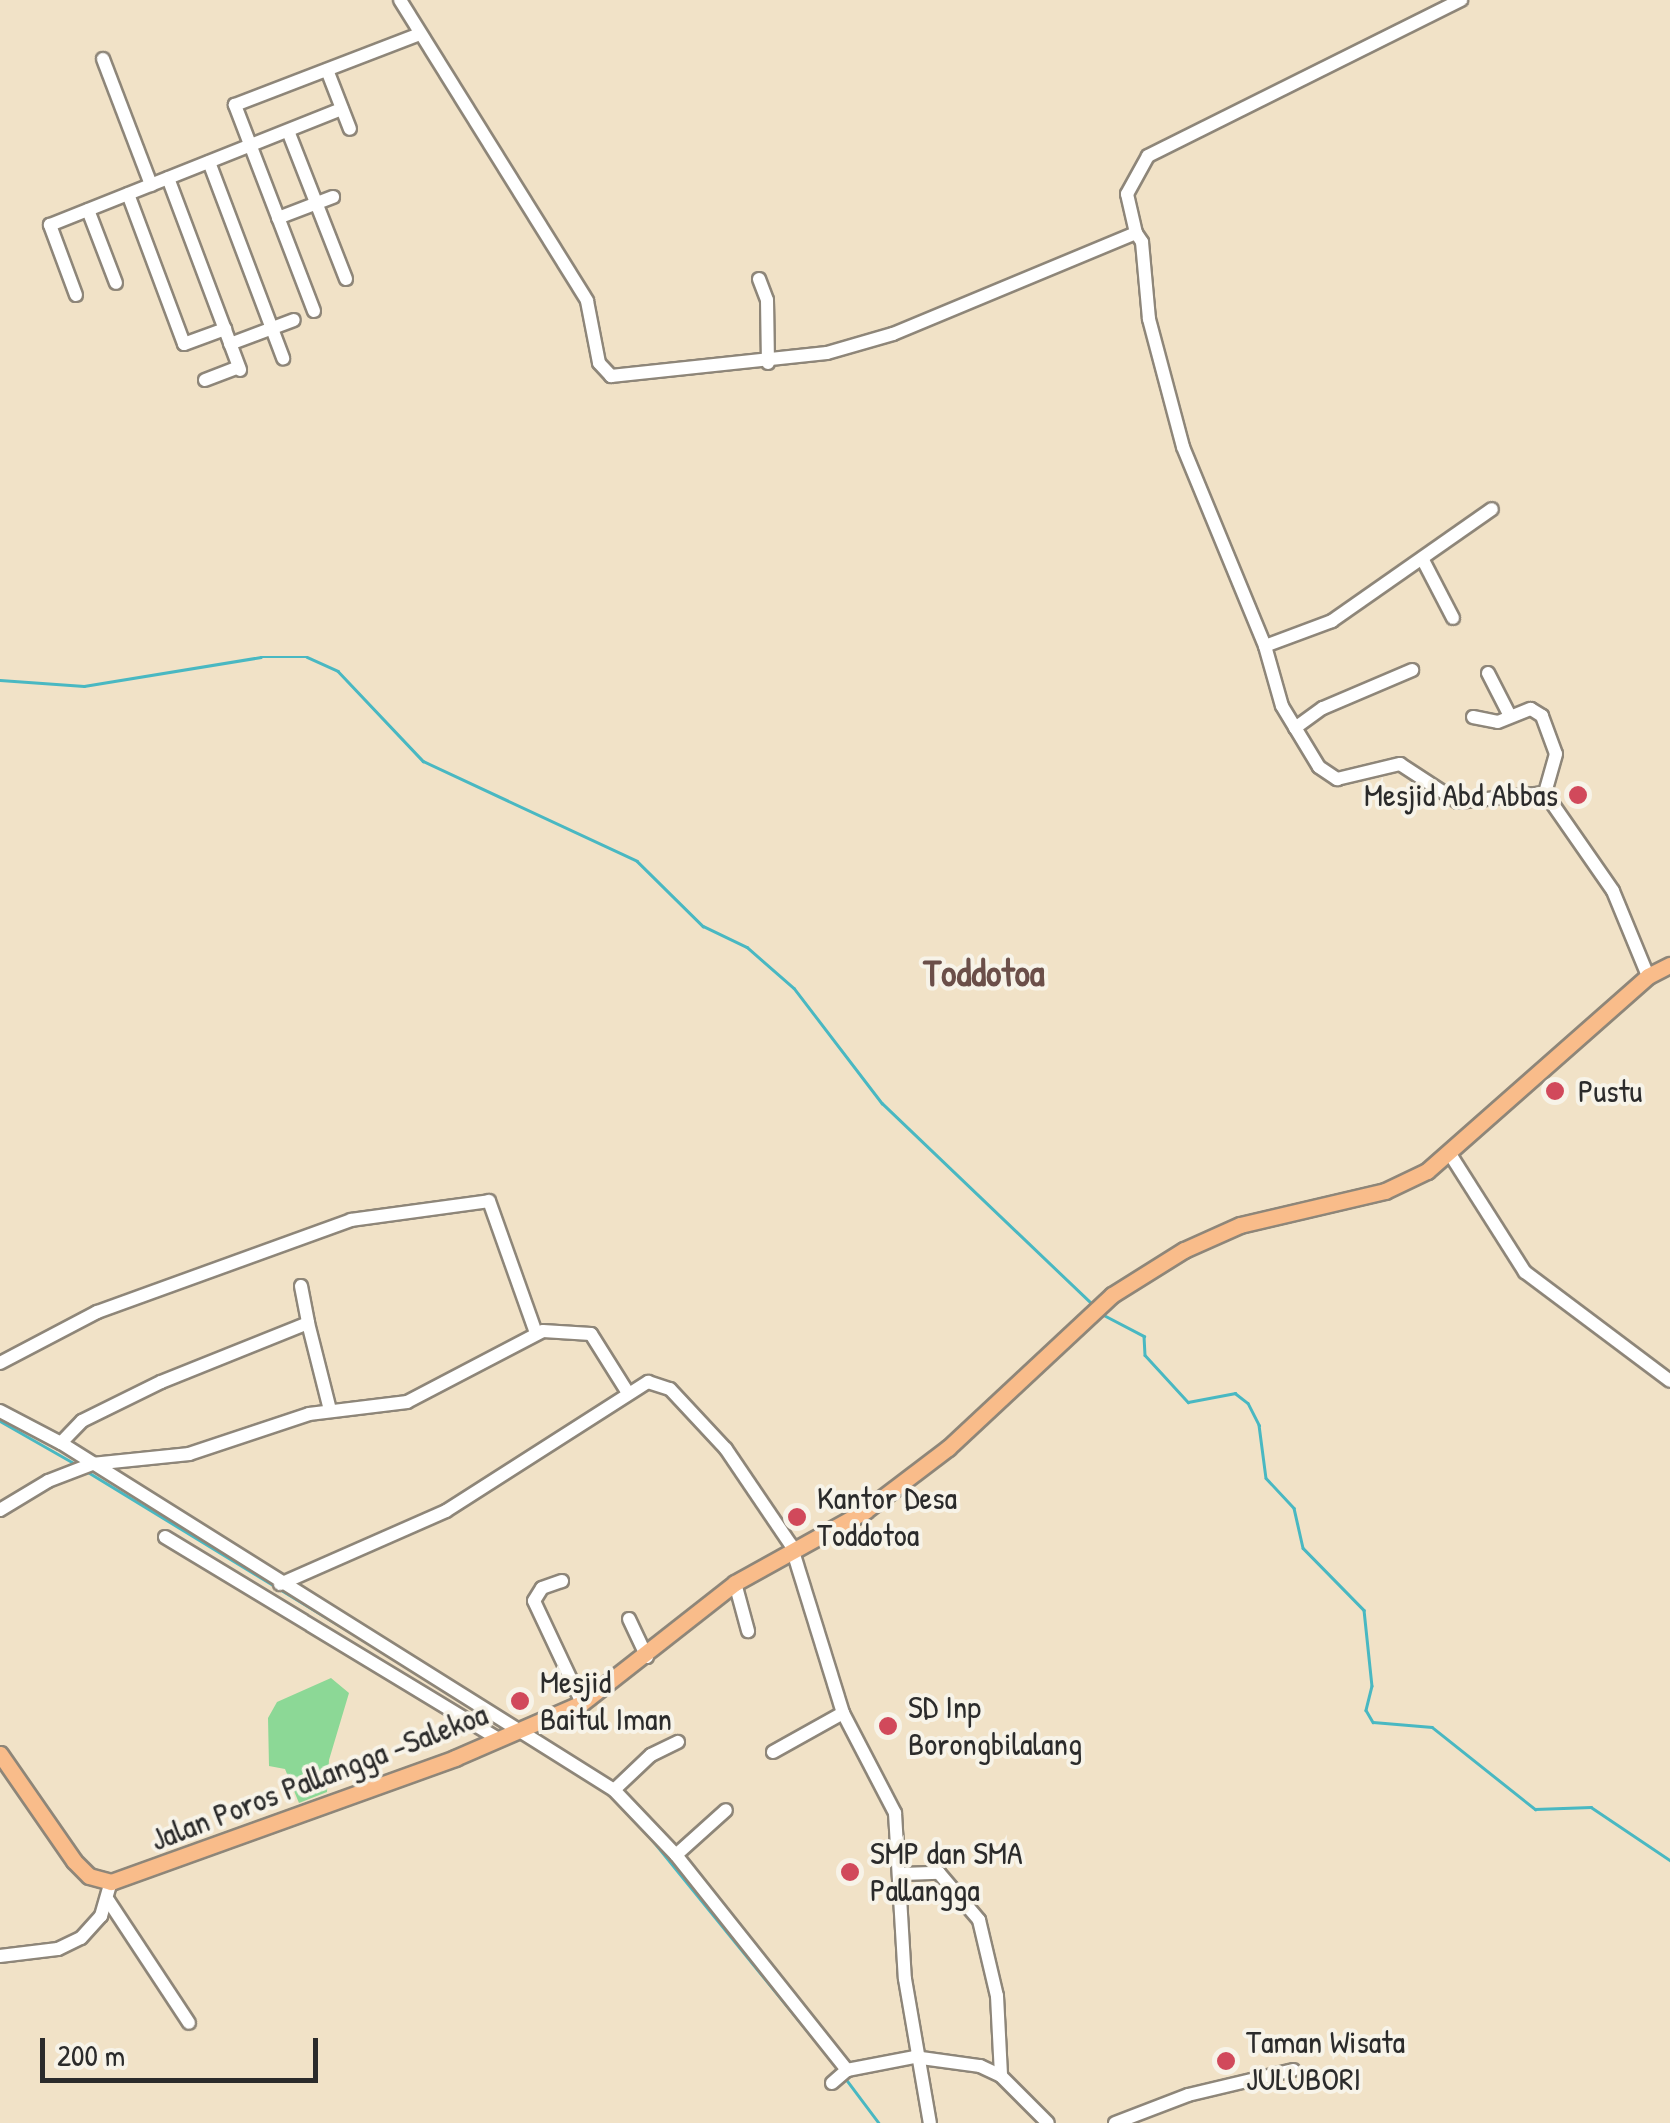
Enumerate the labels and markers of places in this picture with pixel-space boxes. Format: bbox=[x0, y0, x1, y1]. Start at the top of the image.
place label: Mesjid Abd Abbas bbox=[1364, 776, 1558, 814]
marker: Mesjid Abd Abbas bbox=[1567, 784, 1589, 806]
place label: Pustu bbox=[1578, 1072, 1642, 1110]
marker: Pustu bbox=[1542, 1078, 1568, 1104]
place label: Kantor Desa Toddotoa bbox=[817, 1480, 957, 1555]
marker: Kantor Desa Toddotoa bbox=[786, 1506, 808, 1528]
place label: Mesjid Baitul Iman bbox=[540, 1664, 672, 1739]
place label: SD Inp Borongbilalang bbox=[908, 1689, 1082, 1764]
marker: Mesjid Baitul Iman bbox=[509, 1690, 531, 1712]
marker: SD Inp Borongbilalang bbox=[877, 1715, 899, 1737]
place label: SMP dan SMA Pallangga bbox=[870, 1835, 1023, 1910]
marker: SMP dan SMA Pallangga bbox=[839, 1861, 861, 1883]
place label: Taman Wisata JULUBORI bbox=[1246, 2024, 1405, 2099]
marker: Taman Wisata JULUBORI bbox=[1215, 2050, 1237, 2072]

